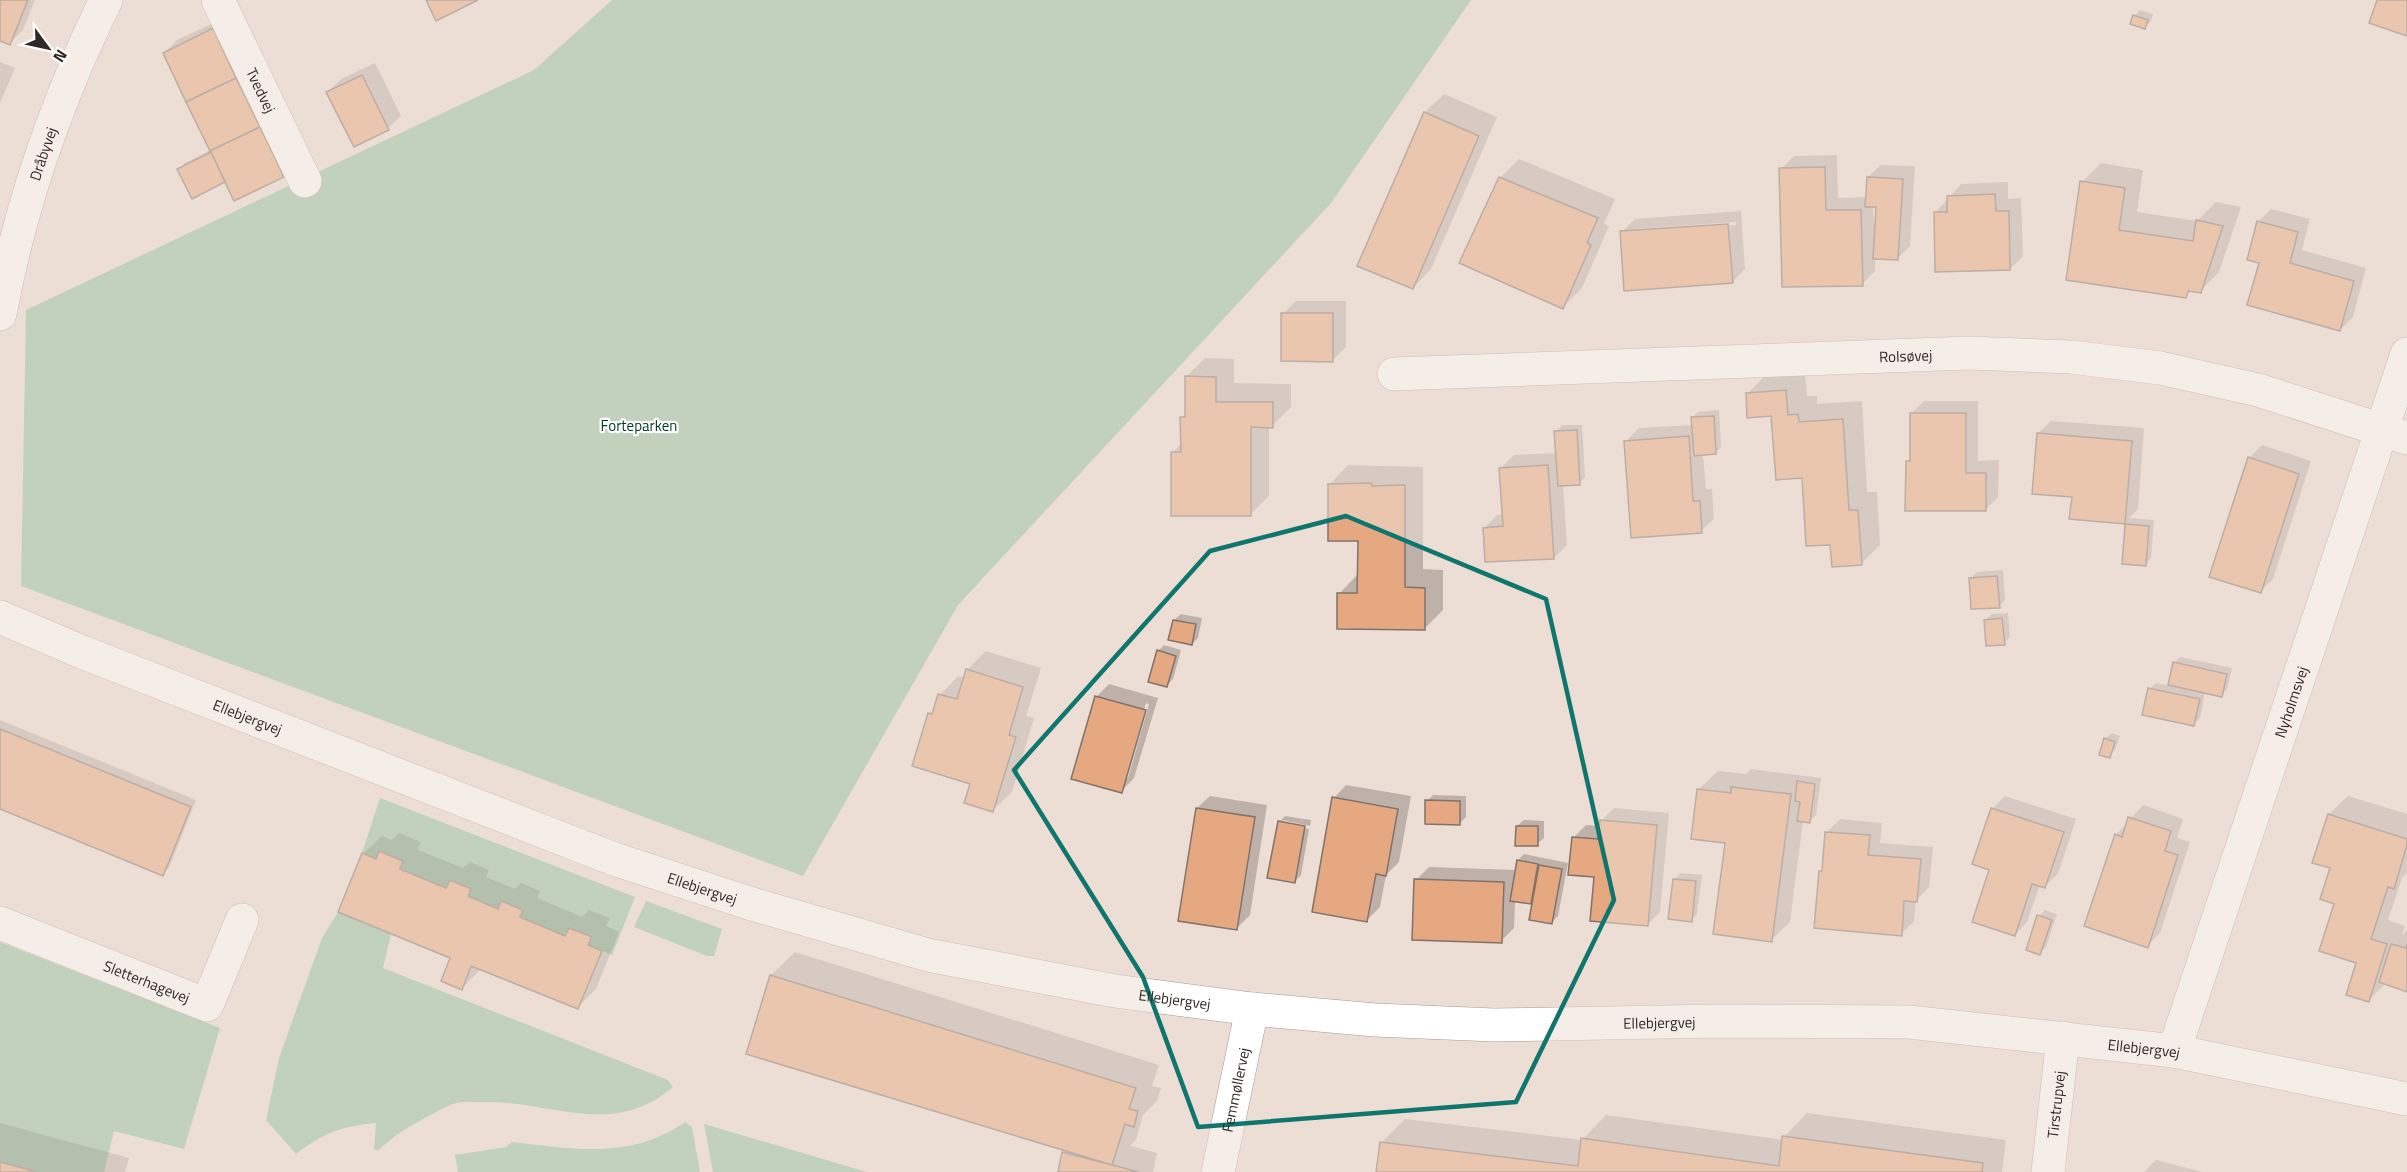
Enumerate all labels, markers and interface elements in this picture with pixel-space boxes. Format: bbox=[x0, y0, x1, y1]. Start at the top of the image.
north arrow bbox=[18, 18, 78, 78]
text: N bbox=[47, 45, 74, 67]
street label: Tvedvej bbox=[241, 64, 282, 117]
street label: Dråbyvej bbox=[23, 124, 62, 183]
street label: Rolsøvej bbox=[1879, 343, 1933, 368]
park label: Forteparken bbox=[601, 414, 677, 437]
street label: Nyholmsvej bbox=[2268, 663, 2313, 741]
street label: Ellebjergvej bbox=[210, 693, 286, 740]
street label: Ellebjergvej bbox=[664, 866, 740, 910]
street label: Sletterhagevej bbox=[100, 954, 194, 1009]
street label: Ellebjergvej bbox=[1137, 983, 1212, 1015]
street label: Ellebjergvej bbox=[1623, 1010, 1696, 1034]
street label: Ellebjergvej bbox=[2107, 1032, 2182, 1063]
street label: Femmøllervej bbox=[1215, 1045, 1255, 1134]
street label: Tirstrupvej bbox=[2040, 1070, 2071, 1139]

